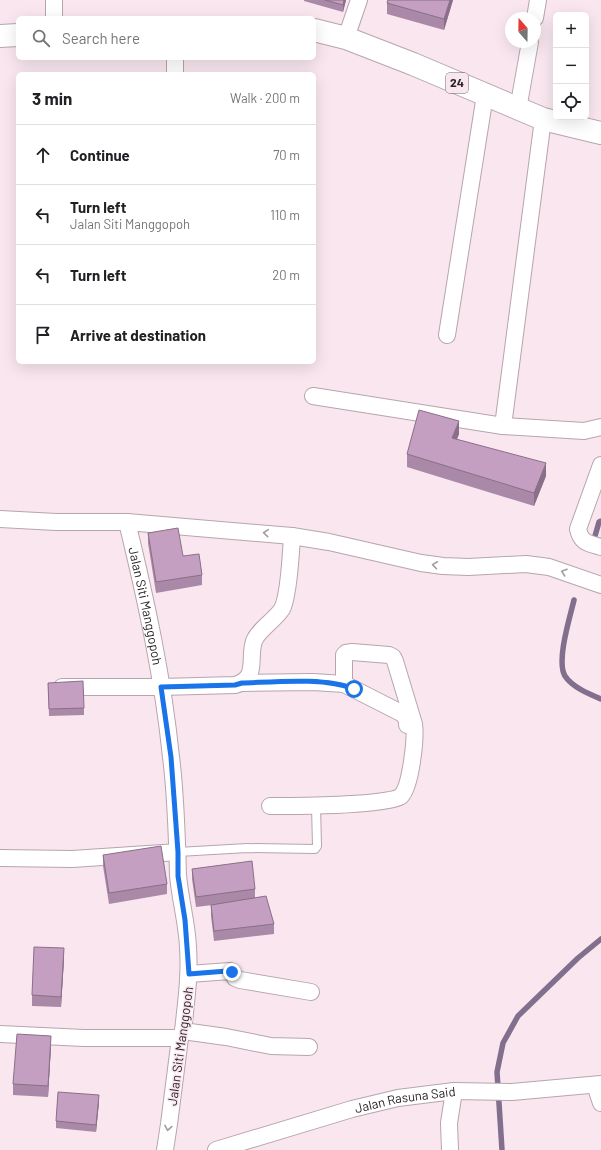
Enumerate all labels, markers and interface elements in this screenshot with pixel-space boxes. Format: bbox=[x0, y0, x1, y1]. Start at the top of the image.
north arrow bbox=[505, 12, 541, 48]
map controls bbox=[553, 12, 589, 120]
button: + bbox=[553, 12, 589, 48]
search box bbox=[16, 16, 316, 60]
icon: search bbox=[30, 27, 52, 49]
text: Search here bbox=[62, 29, 140, 47]
button: − bbox=[553, 48, 589, 84]
road number: 24 bbox=[446, 73, 468, 93]
button: locate bbox=[553, 84, 589, 120]
text: 3 min bbox=[32, 88, 72, 108]
text: Walk · 200 m bbox=[230, 90, 300, 106]
icon: ahead bbox=[32, 144, 54, 166]
text: Continue bbox=[70, 146, 130, 164]
text: 70 m bbox=[273, 147, 300, 163]
text: Turn left bbox=[70, 198, 126, 216]
icon: left bbox=[32, 204, 54, 226]
text: 110 m bbox=[270, 207, 300, 223]
text: Jalan Siti Manggopoh bbox=[70, 216, 190, 232]
icon: left bbox=[32, 264, 54, 286]
text: Turn left bbox=[70, 266, 126, 284]
text: 20 m bbox=[272, 267, 300, 283]
icon: arrive bbox=[32, 324, 54, 346]
text: Arrive at destination bbox=[70, 326, 206, 344]
one-way arrow bbox=[263, 529, 269, 538]
street label: Jalan Siti Manggopoh bbox=[125, 545, 166, 666]
one-way arrow bbox=[432, 561, 438, 570]
one-way arrow bbox=[561, 569, 568, 577]
route start bbox=[345, 680, 363, 698]
route end bbox=[223, 963, 241, 981]
street label: Jalan Siti Manggopoh bbox=[164, 985, 196, 1107]
street label: Jalan Rasuna Said bbox=[353, 1083, 456, 1116]
one-way arrow bbox=[165, 1125, 173, 1131]

